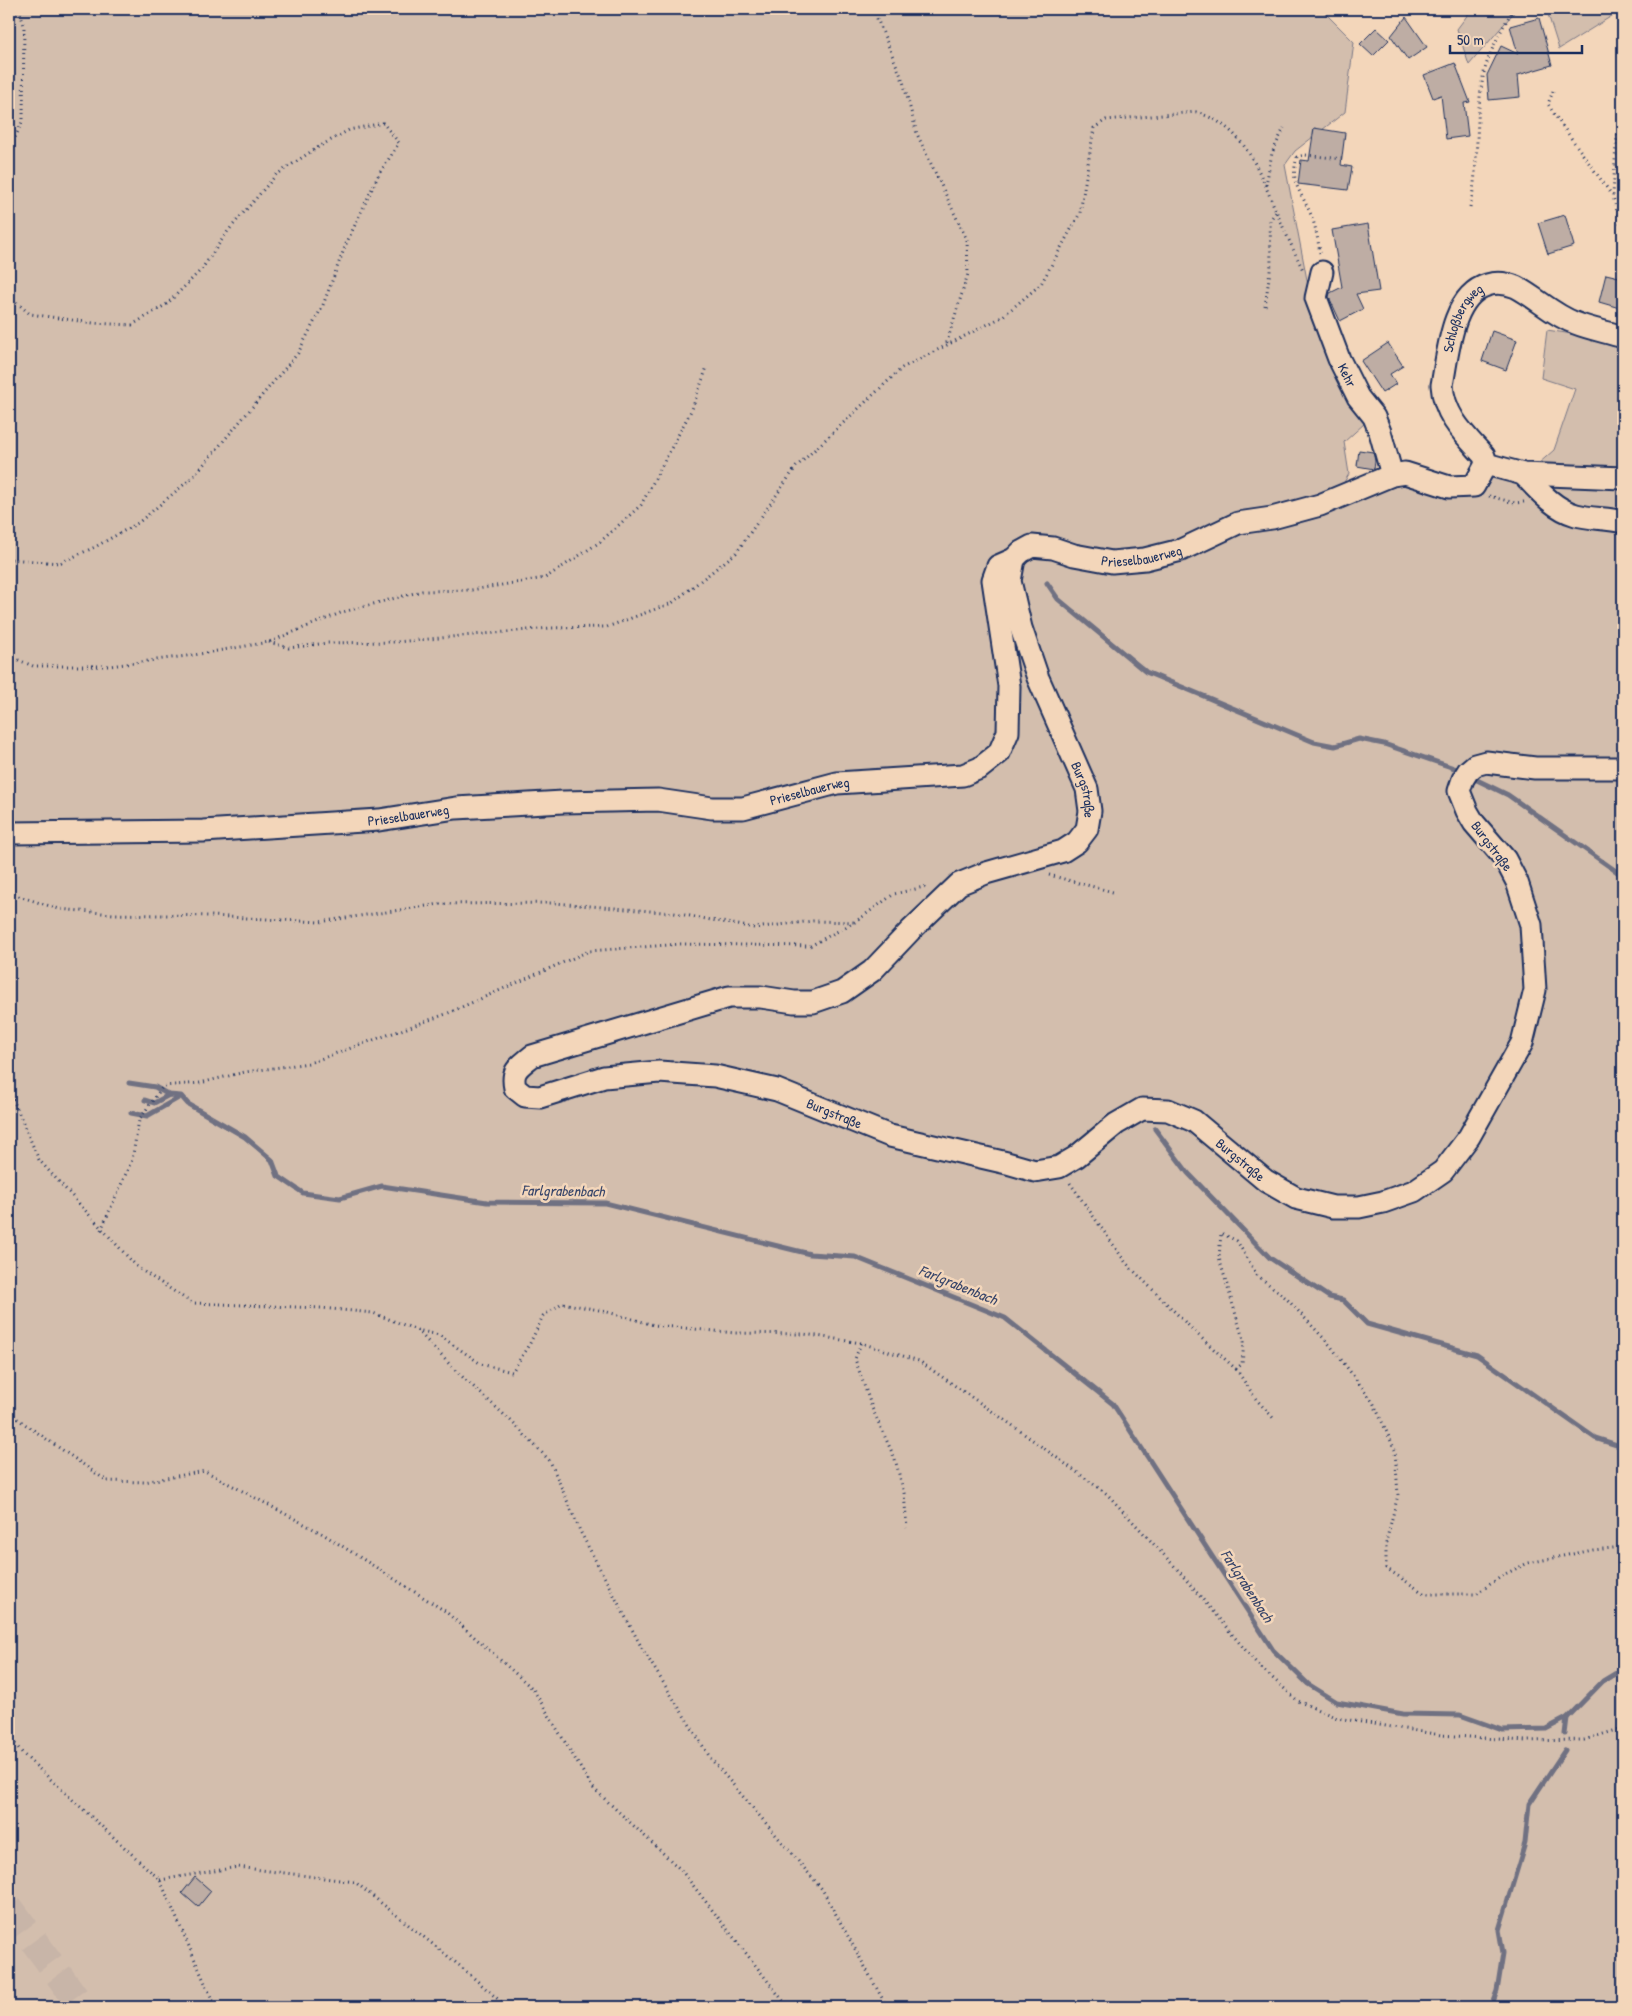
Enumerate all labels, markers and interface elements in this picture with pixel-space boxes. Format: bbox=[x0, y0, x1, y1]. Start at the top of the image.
scale bar bbox=[1450, 22, 1582, 54]
text: 50 m bbox=[1457, 29, 1484, 50]
street label: Schloßbergweg bbox=[1438, 278, 1487, 354]
street label: Kehr bbox=[1334, 360, 1362, 391]
street label: Prieselbauerweg bbox=[1100, 540, 1184, 571]
street label: Burgstraße bbox=[1067, 758, 1100, 820]
street label: Prieselbauerweg bbox=[768, 772, 850, 809]
street label: Prieselbauerweg bbox=[367, 799, 450, 830]
street label: Burgstraße bbox=[1466, 817, 1518, 876]
street label: Burgstraße bbox=[804, 1093, 866, 1133]
street label: Burgstraße bbox=[1212, 1133, 1270, 1186]
water label: Farlgrabenbach bbox=[521, 1179, 606, 1202]
water label: Farlgrabenbach bbox=[916, 1259, 1002, 1310]
water label: Farlgrabenbach bbox=[1216, 1545, 1280, 1628]

